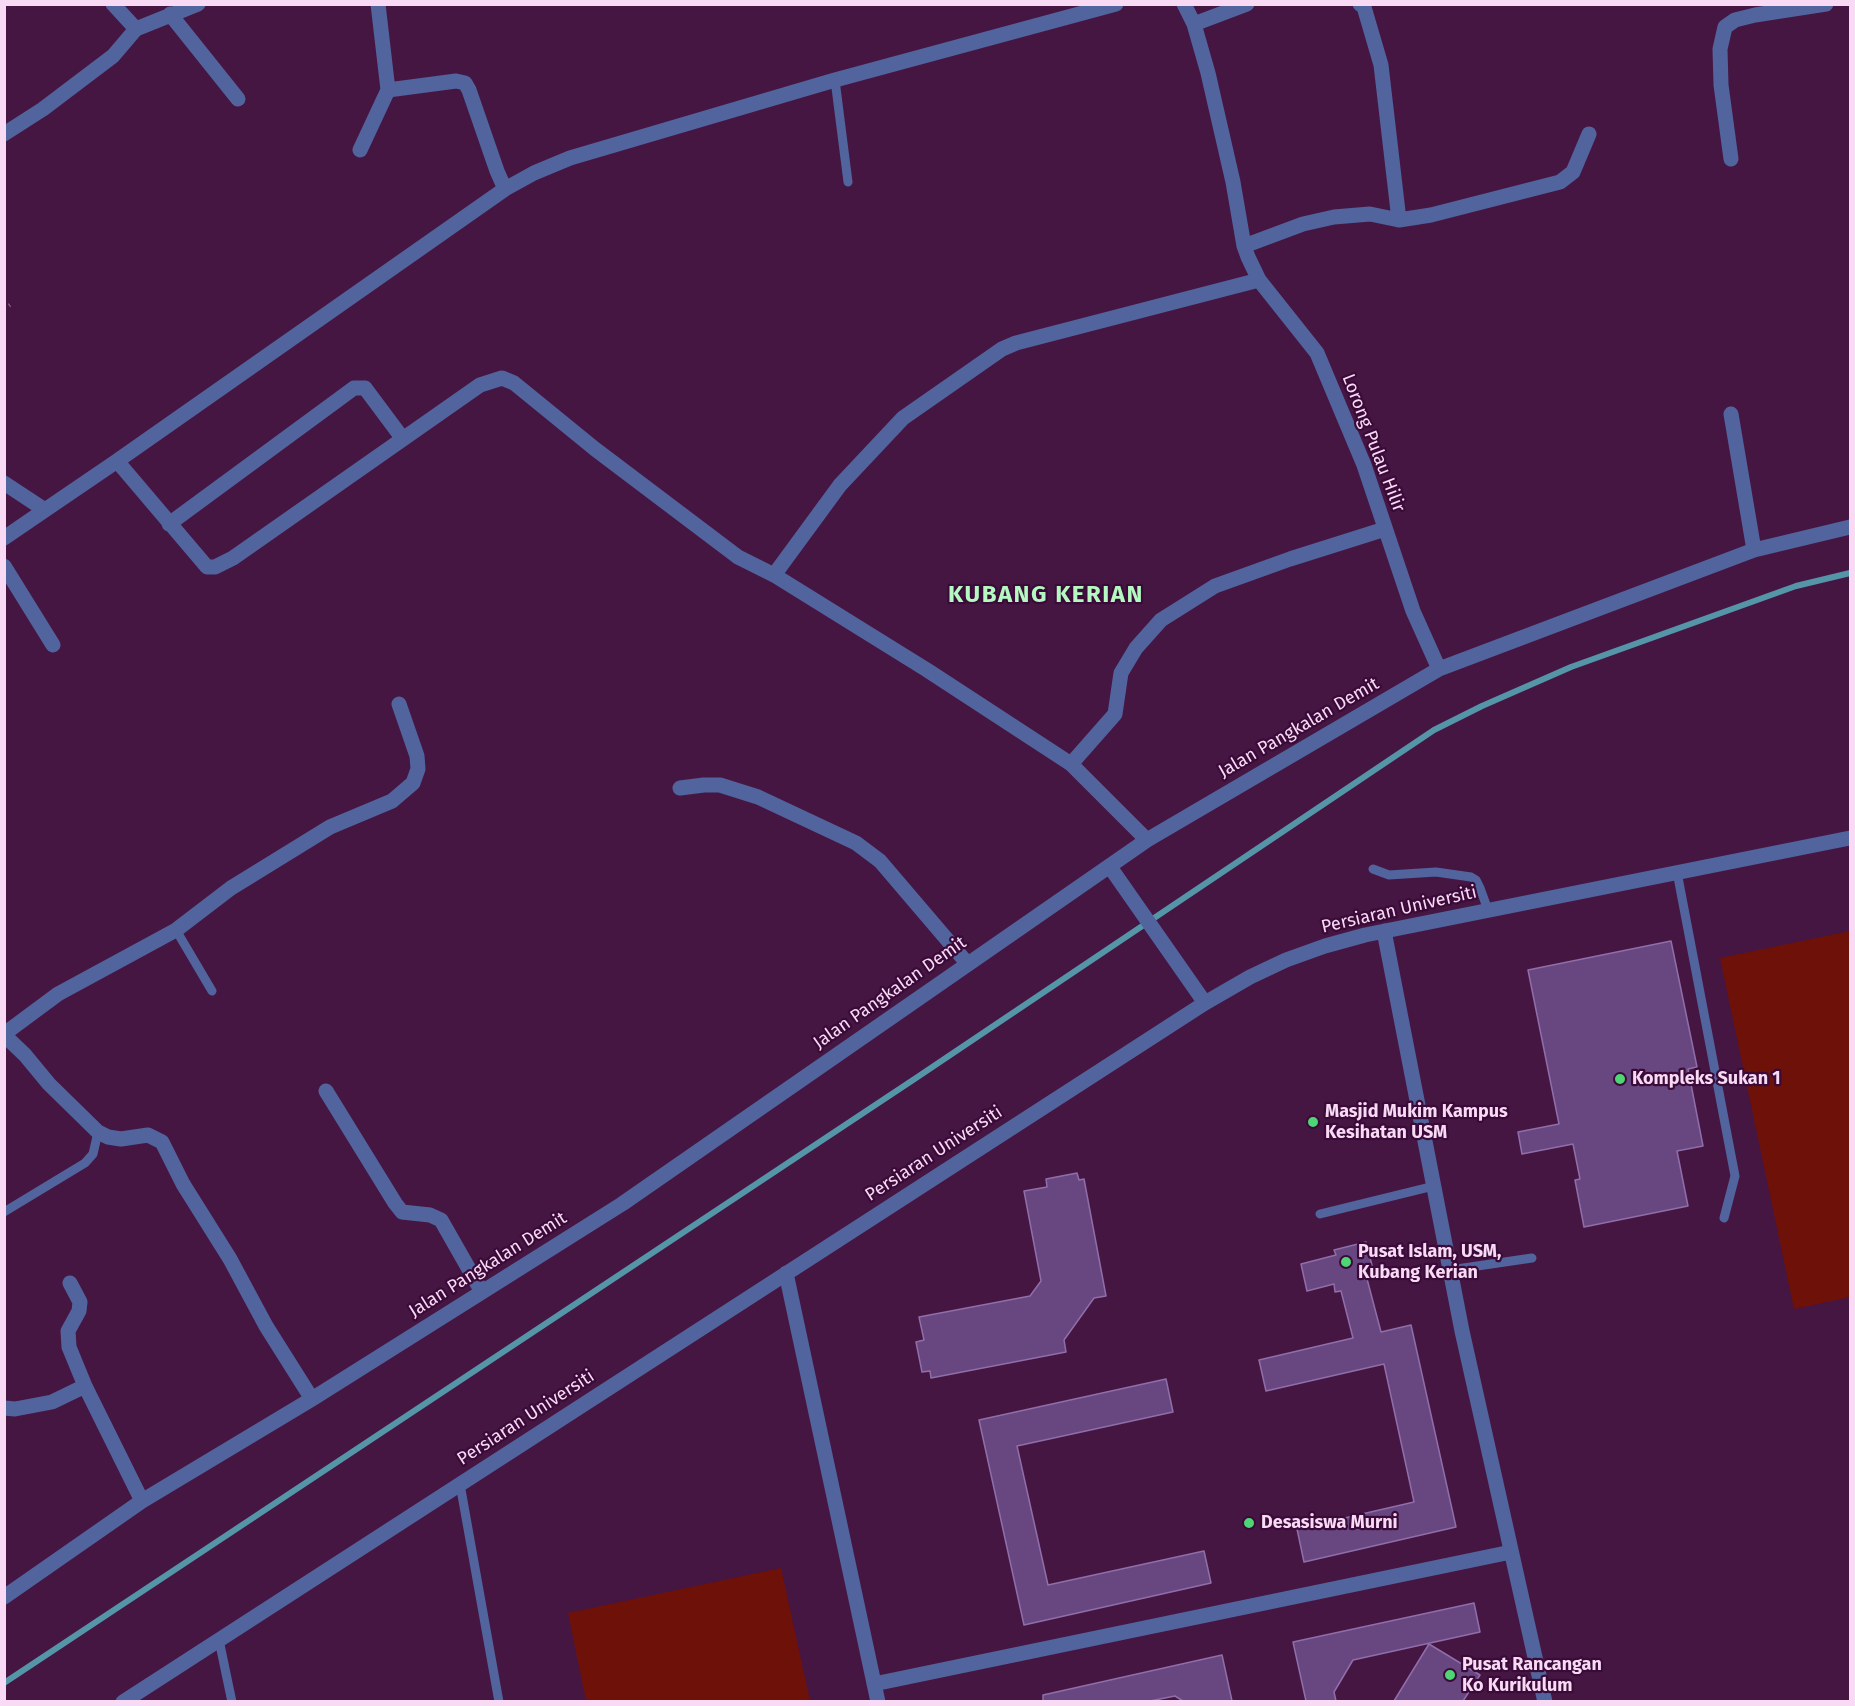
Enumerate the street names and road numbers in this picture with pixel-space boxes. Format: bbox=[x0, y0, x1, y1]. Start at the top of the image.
street label: Lorong Pulau Hilir bbox=[1337, 371, 1409, 515]
street label: Jalan Pangkalan Demit bbox=[1215, 673, 1383, 783]
street label: Persiaran Universiti bbox=[1319, 882, 1479, 938]
street label: Jalan Pangkalan Demit bbox=[809, 932, 971, 1054]
street label: Persiaran Universiti bbox=[861, 1102, 1007, 1206]
street label: Jalan Pangkalan Demit bbox=[405, 1208, 571, 1322]
street label: Persiaran Universiti bbox=[453, 1366, 599, 1470]

